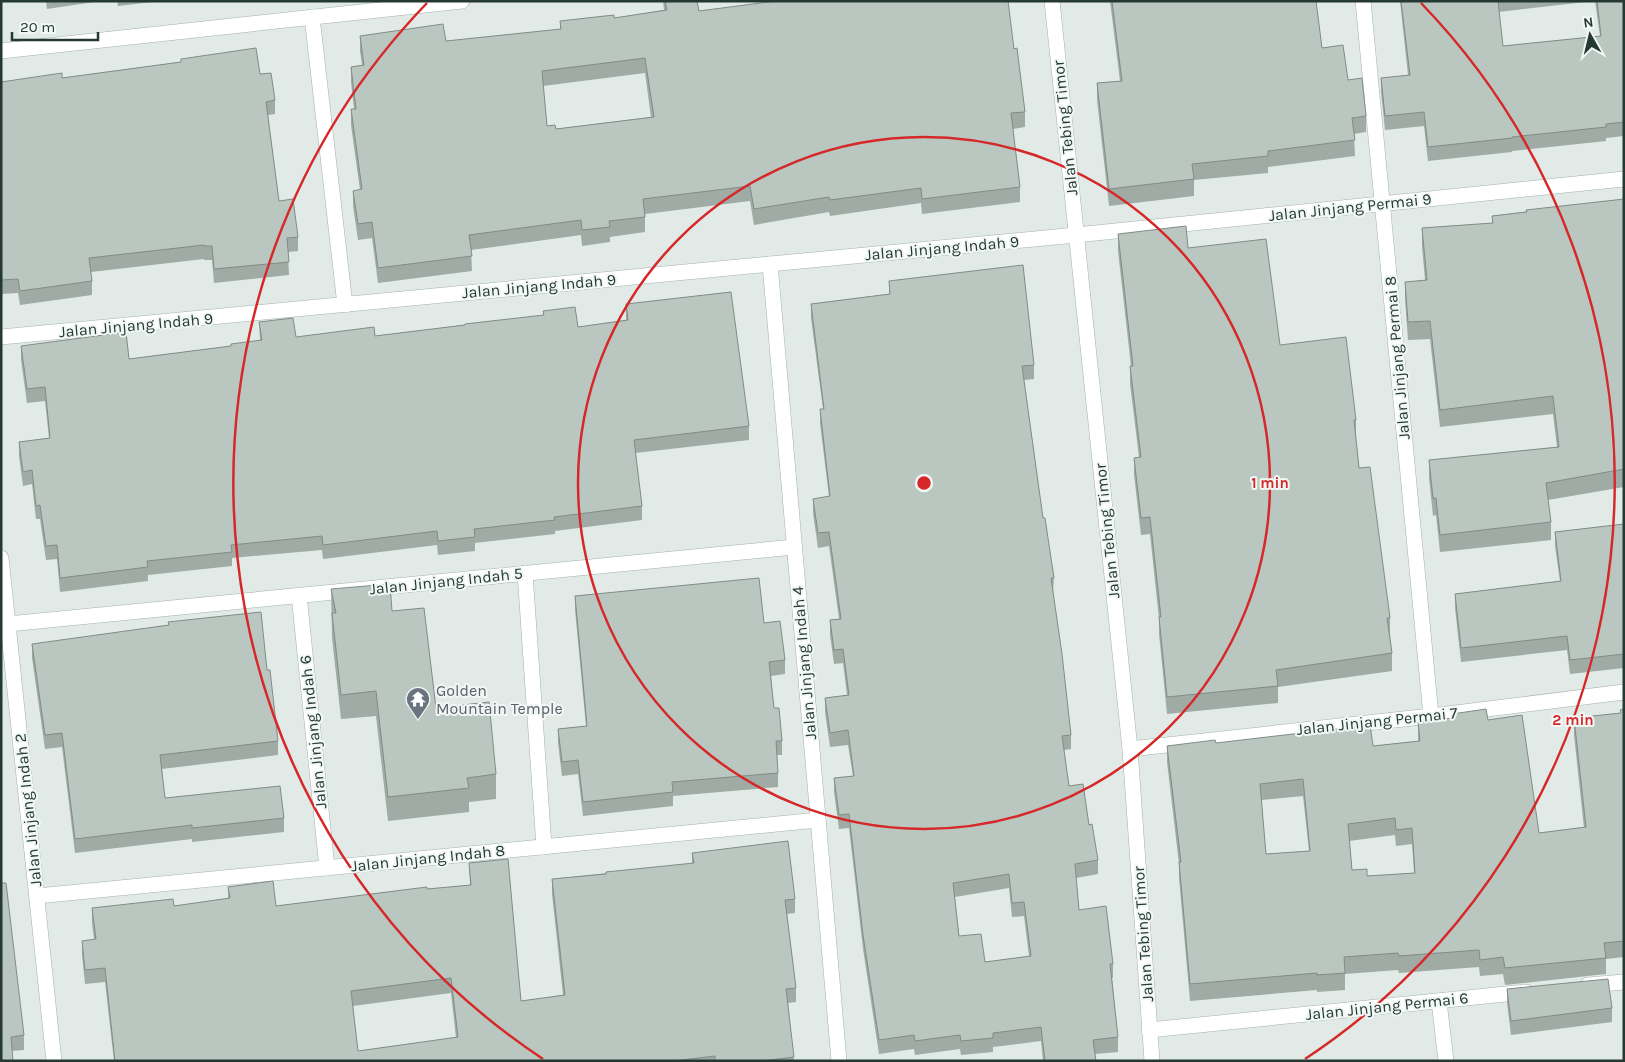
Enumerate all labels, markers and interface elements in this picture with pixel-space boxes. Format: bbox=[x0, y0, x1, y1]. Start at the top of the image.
scale bar bbox=[12, 10, 99, 42]
north arrow bbox=[1565, 10, 1615, 60]
text: N bbox=[1582, 14, 1594, 32]
text: 20 m bbox=[20, 18, 55, 36]
street label: Jalan Tebing Timor bbox=[1048, 59, 1082, 197]
street label: Jalan Jinjang Permai 9 bbox=[1268, 189, 1432, 225]
street label: Jalan Jinjang Indah 9 bbox=[864, 232, 1020, 264]
street label: Jalan Jinjang Indah 9 bbox=[461, 270, 617, 302]
street label: Jalan Jinjang Permai 8 bbox=[1380, 275, 1414, 441]
street label: Jalan Jinjang Indah 9 bbox=[58, 309, 214, 341]
street label: Jalan Tebing Timor bbox=[1090, 462, 1124, 600]
centre of rings bbox=[915, 474, 933, 492]
text: 1 min bbox=[1251, 474, 1289, 492]
street label: Jalan Jinjang Indah 5 bbox=[368, 563, 524, 599]
street label: Jalan Jinjang Indah 4 bbox=[788, 585, 820, 741]
street label: Jalan Jinjang Indah 6 bbox=[295, 654, 331, 810]
place label: Golden Mountain Temple bbox=[436, 681, 563, 718]
temple icon: Golden Mountain Temple bbox=[405, 686, 431, 720]
street label: Jalan Jinjang Permai 7 bbox=[1295, 703, 1459, 739]
text: 2 min bbox=[1552, 711, 1594, 729]
street label: Jalan Jinjang Indah 2 bbox=[10, 732, 46, 888]
street label: Jalan Jinjang Indah 8 bbox=[350, 840, 506, 876]
street label: Jalan Tebing Timor bbox=[1129, 865, 1157, 1003]
street label: Jalan Jinjang Permai 6 bbox=[1305, 988, 1469, 1024]

